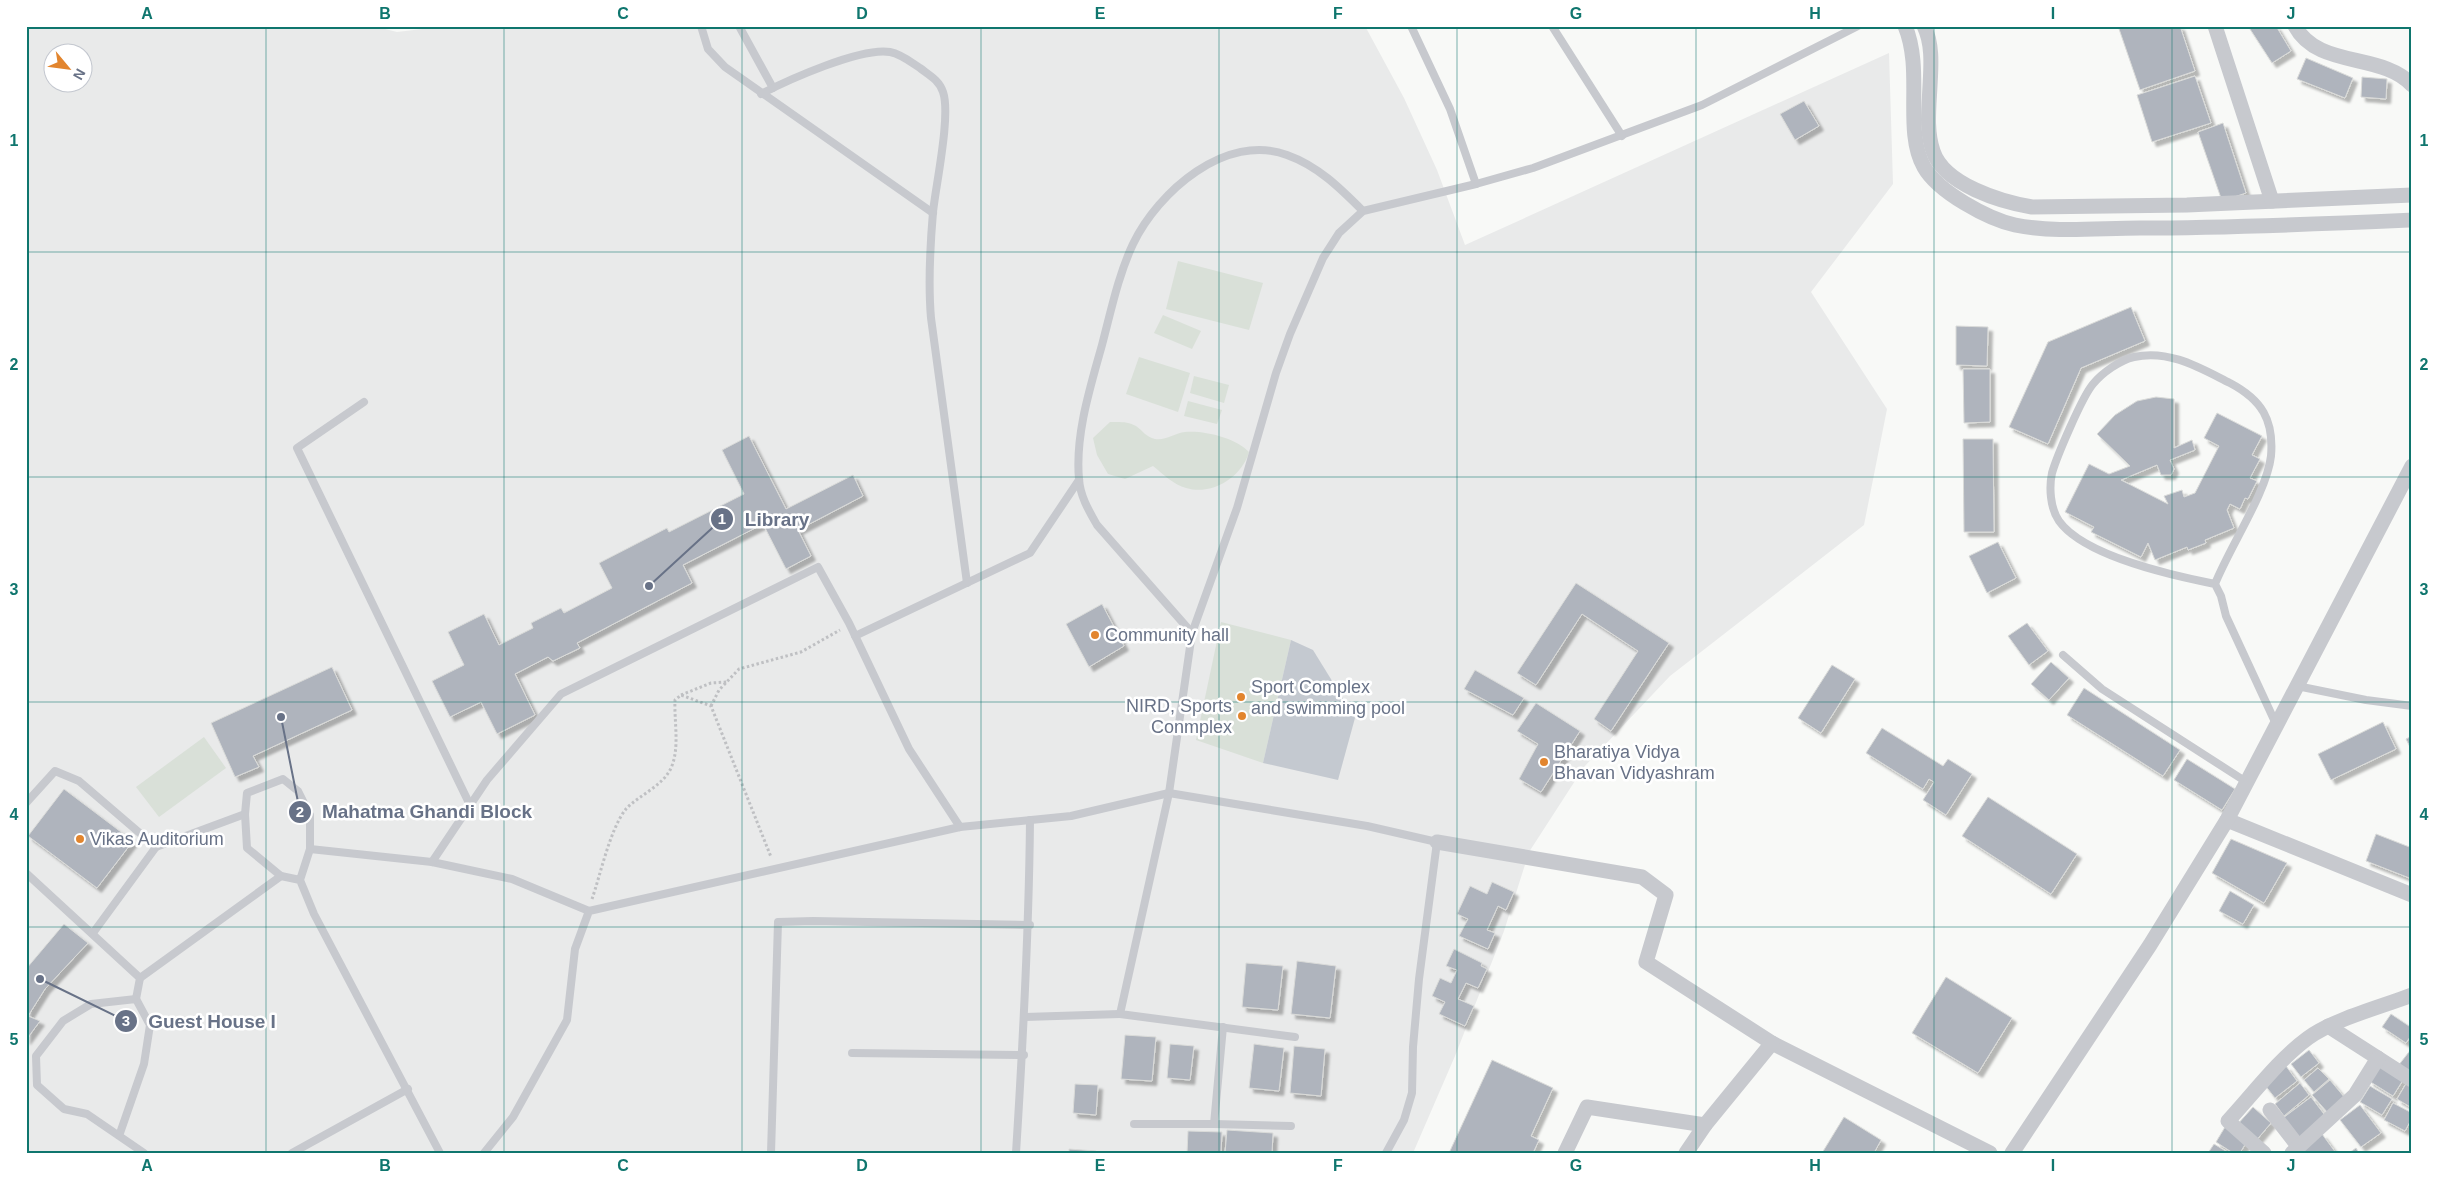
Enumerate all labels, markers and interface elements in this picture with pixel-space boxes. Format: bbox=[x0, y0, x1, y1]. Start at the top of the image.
text: A bbox=[141, 5, 153, 22]
text: B bbox=[379, 5, 391, 22]
text: C bbox=[617, 5, 629, 22]
text: D bbox=[856, 5, 868, 22]
text: E bbox=[1095, 5, 1106, 22]
text: F bbox=[1333, 5, 1343, 22]
text: G bbox=[1570, 5, 1582, 22]
text: H bbox=[1809, 5, 1821, 22]
text: I bbox=[2051, 5, 2055, 22]
text: J bbox=[2287, 5, 2295, 22]
north arrow bbox=[42, 42, 92, 92]
text: N bbox=[70, 66, 89, 83]
text: 1 bbox=[10, 132, 19, 149]
text: 1 bbox=[2420, 132, 2429, 149]
text: 2 bbox=[10, 356, 19, 373]
text: 2 bbox=[2420, 356, 2429, 373]
callout: Library bbox=[710, 502, 819, 536]
text: Library bbox=[745, 509, 810, 530]
text: 1 bbox=[718, 510, 726, 527]
text: 3 bbox=[10, 581, 19, 598]
text: 3 bbox=[2420, 581, 2429, 598]
place label: Community hall bbox=[1105, 625, 1229, 645]
marker: Community hall bbox=[1089, 629, 1101, 641]
place label: Sport Complex and swimming pool bbox=[1251, 677, 1405, 718]
marker: Sport Complex and swimming pool bbox=[1235, 691, 1247, 703]
place label: NIRD, Sports Conmplex bbox=[1126, 696, 1232, 737]
marker: NIRD, Sports Conmplex bbox=[1236, 710, 1248, 722]
place label: Bharatiya Vidya Bhavan Vidyashram bbox=[1554, 742, 1715, 783]
marker: Bharatiya Vidya Bhavan Vidyashram bbox=[1538, 756, 1550, 768]
callout: Mahatma Ghandi Block bbox=[287, 795, 542, 829]
text: Mahatma Ghandi Block bbox=[322, 801, 532, 822]
text: 2 bbox=[296, 803, 304, 820]
text: 4 bbox=[10, 806, 19, 823]
text: 4 bbox=[2420, 806, 2429, 823]
place label: Vikas Auditorium bbox=[90, 829, 224, 849]
marker: Vikas Auditorium bbox=[74, 833, 86, 845]
callout: Guest House I bbox=[113, 1004, 286, 1038]
text: Guest House I bbox=[148, 1011, 276, 1032]
text: 3 bbox=[122, 1012, 130, 1029]
text: 5 bbox=[10, 1031, 19, 1048]
text: 5 bbox=[2420, 1031, 2429, 1048]
text: A bbox=[141, 1157, 153, 1174]
text: B bbox=[379, 1157, 391, 1174]
text: C bbox=[617, 1157, 629, 1174]
text: D bbox=[856, 1157, 868, 1174]
text: E bbox=[1095, 1157, 1106, 1174]
text: F bbox=[1333, 1157, 1343, 1174]
text: G bbox=[1570, 1157, 1582, 1174]
text: H bbox=[1809, 1157, 1821, 1174]
text: I bbox=[2051, 1157, 2055, 1174]
text: J bbox=[2287, 1157, 2295, 1174]

